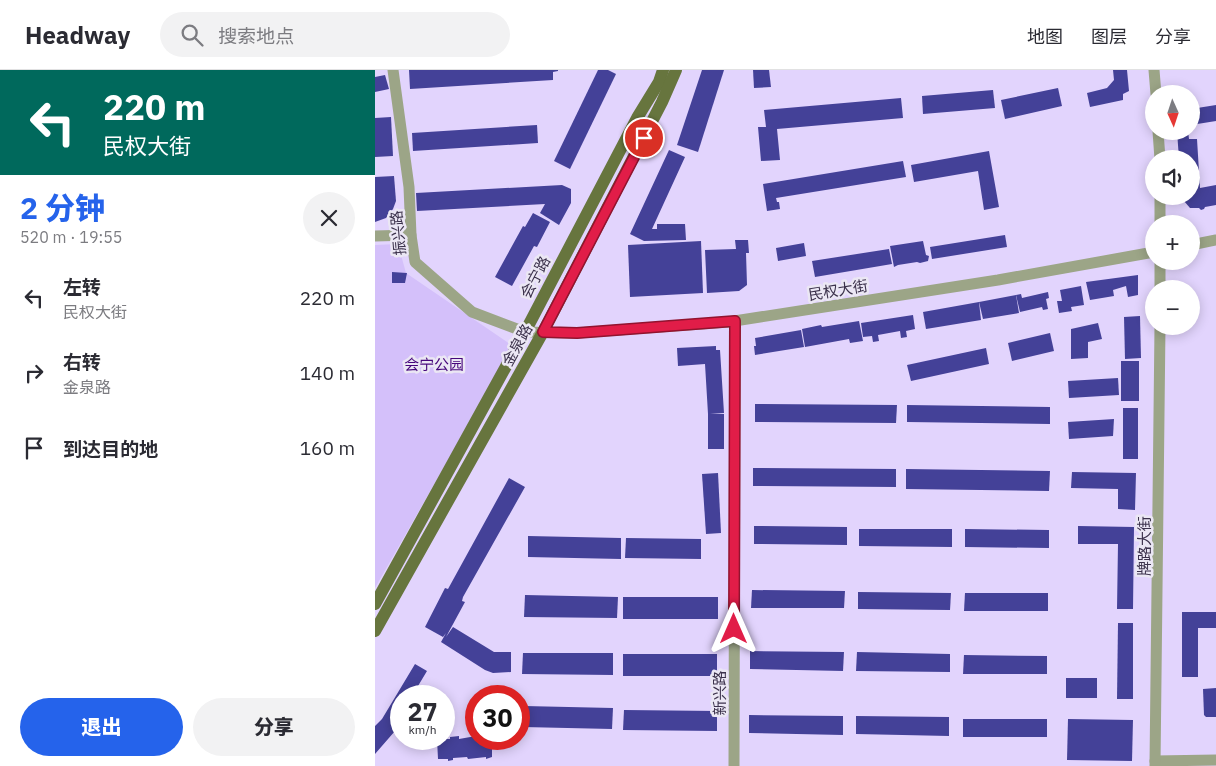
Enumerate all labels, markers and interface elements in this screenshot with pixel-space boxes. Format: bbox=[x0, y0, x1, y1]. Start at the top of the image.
search box bbox=[160, 12, 510, 57]
text: Headway bbox=[25, 19, 130, 51]
icon: search bbox=[178, 21, 206, 49]
text: 搜索地点 bbox=[218, 24, 294, 48]
text: 地图 bbox=[1027, 25, 1063, 48]
text: 图层 bbox=[1091, 25, 1127, 48]
text: 分享 bbox=[1155, 25, 1191, 48]
text: 220 m bbox=[103, 84, 206, 130]
north arrow bbox=[1145, 85, 1200, 140]
map controls bbox=[1145, 85, 1200, 335]
icon: left bbox=[20, 90, 85, 155]
pin bbox=[623, 117, 665, 159]
icon: arrive bbox=[630, 124, 658, 152]
text: 民权大街 bbox=[103, 131, 191, 160]
button: sound bbox=[1145, 150, 1200, 205]
text: 2 分钟 bbox=[20, 188, 105, 227]
button: close bbox=[303, 192, 355, 244]
street label: 振兴路 bbox=[387, 210, 409, 256]
button: + bbox=[1145, 215, 1200, 270]
text: 520 m · 19:55 bbox=[20, 227, 122, 247]
street label: 会宁路 bbox=[516, 253, 554, 301]
text: 左转 bbox=[63, 275, 101, 299]
street label: 民权大街 bbox=[807, 276, 869, 304]
button: − bbox=[1145, 280, 1200, 335]
icon: left bbox=[20, 284, 48, 312]
text: 220 m bbox=[300, 286, 355, 310]
text: 民权大街 bbox=[63, 302, 127, 322]
street label: 金泉路 bbox=[498, 321, 536, 369]
text: 右转 bbox=[63, 350, 101, 374]
park label: 会宁公园 bbox=[404, 355, 464, 374]
icon: right bbox=[20, 359, 48, 387]
text: 140 m bbox=[300, 361, 355, 385]
text: 金泉路 bbox=[63, 377, 111, 397]
icon: arrive bbox=[20, 434, 48, 462]
text: 160 m bbox=[300, 436, 355, 460]
text: 到达目的地 bbox=[63, 437, 158, 461]
street label: 牌路大街 bbox=[1135, 516, 1154, 576]
position arrow bbox=[707, 602, 759, 654]
street label: 新兴路 bbox=[710, 670, 729, 716]
speed limit sign: 30 bbox=[465, 685, 530, 750]
text: 27 bbox=[407, 695, 438, 728]
button: 退出 bbox=[20, 698, 183, 756]
button: 分享 bbox=[193, 698, 355, 756]
text: km/h bbox=[408, 722, 437, 737]

